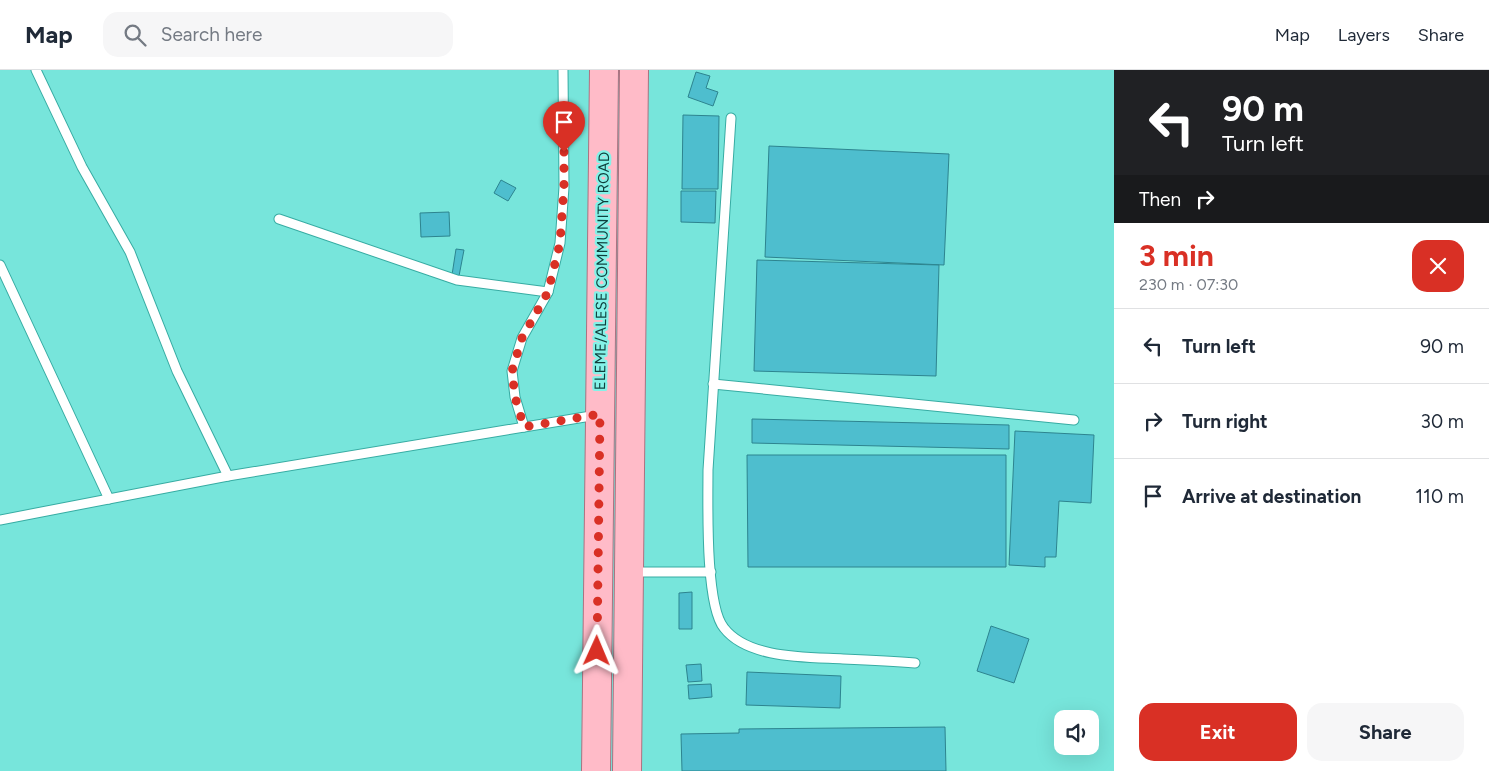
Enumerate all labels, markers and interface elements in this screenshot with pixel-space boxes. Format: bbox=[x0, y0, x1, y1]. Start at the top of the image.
search box bbox=[103, 12, 453, 57]
text: Map bbox=[25, 20, 73, 49]
icon: search bbox=[121, 21, 149, 49]
text: Search here bbox=[161, 23, 262, 46]
text: Map bbox=[1275, 24, 1310, 46]
text: Layers bbox=[1338, 24, 1390, 46]
text: Share bbox=[1418, 24, 1464, 46]
text: 90 m bbox=[1222, 88, 1304, 130]
icon: left bbox=[1139, 90, 1204, 155]
pin bbox=[543, 101, 585, 152]
icon: arrive bbox=[550, 108, 578, 136]
text: Turn left bbox=[1222, 130, 1304, 157]
street label: ELEME/ALESE COMMUNITY ROAD bbox=[591, 152, 613, 390]
icon: right bbox=[1191, 185, 1219, 213]
text: Then bbox=[1139, 188, 1181, 211]
text: 3 min bbox=[1139, 237, 1214, 274]
button: close bbox=[1412, 240, 1464, 292]
text: 230 m · 07:30 bbox=[1139, 275, 1238, 294]
icon: left bbox=[1139, 332, 1167, 360]
text: Turn left bbox=[1182, 335, 1256, 358]
text: 90 m bbox=[1420, 335, 1464, 358]
icon: right bbox=[1139, 407, 1167, 435]
text: Turn right bbox=[1182, 410, 1268, 433]
text: 30 m bbox=[1421, 410, 1464, 433]
icon: arrive bbox=[1139, 482, 1167, 510]
text: Arrive at destination bbox=[1182, 485, 1361, 508]
text: 110 m bbox=[1415, 485, 1464, 508]
position arrow bbox=[570, 624, 622, 676]
button: Exit bbox=[1139, 703, 1297, 761]
button: Share bbox=[1307, 703, 1464, 761]
map controls bbox=[1054, 710, 1099, 755]
button: sound bbox=[1054, 710, 1099, 755]

